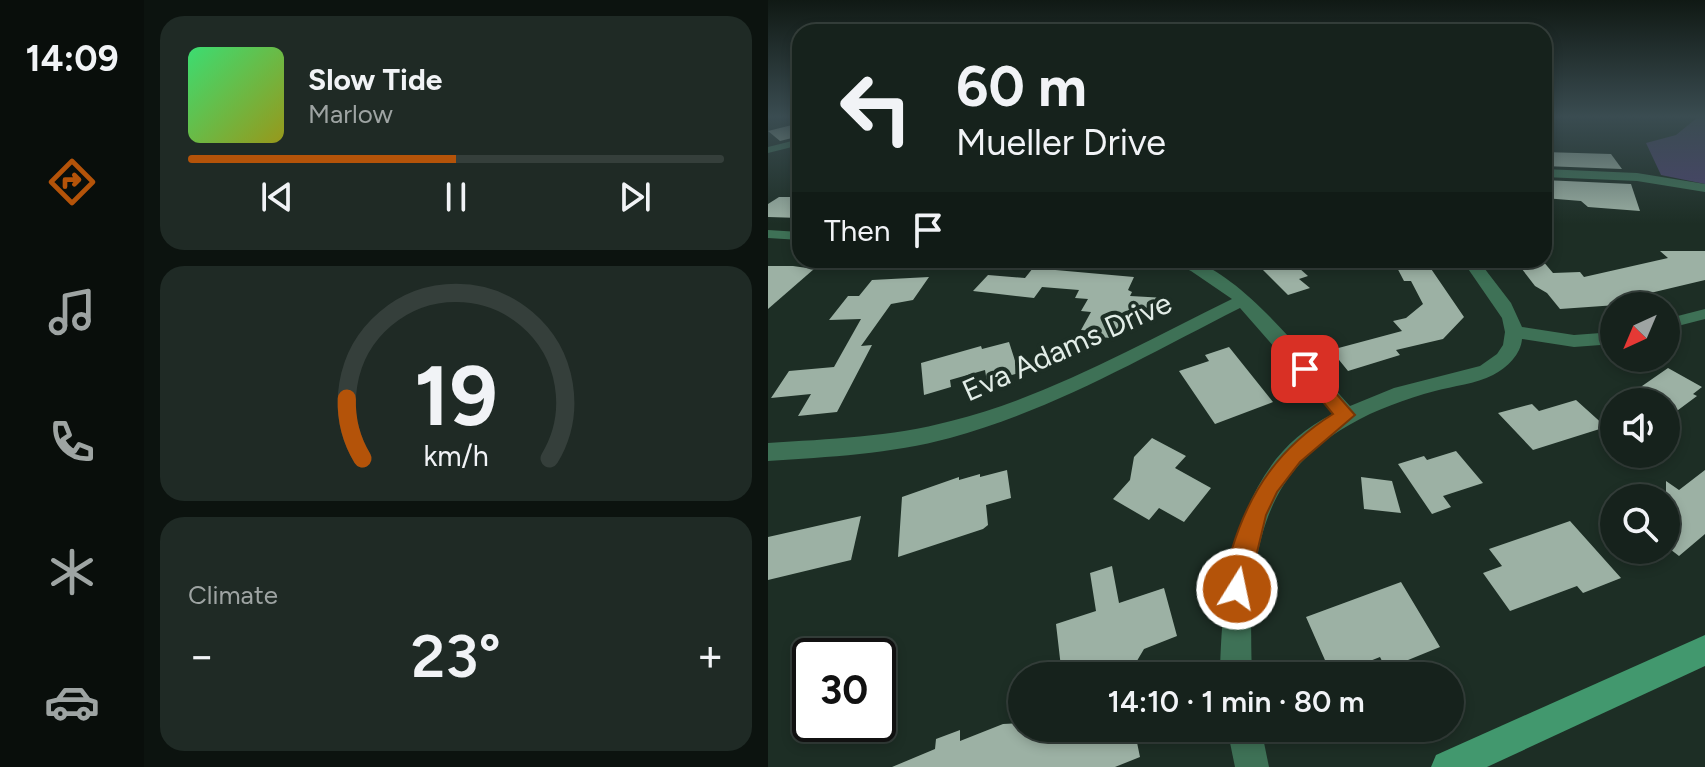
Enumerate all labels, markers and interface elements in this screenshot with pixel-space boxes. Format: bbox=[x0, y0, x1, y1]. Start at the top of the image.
text: 14:09 bbox=[25, 37, 119, 80]
text: 60 m bbox=[956, 53, 1087, 120]
icon: left bbox=[824, 56, 928, 160]
text: Slow Tide bbox=[308, 61, 442, 98]
text: Marlow bbox=[308, 98, 393, 130]
text: Mueller Drive bbox=[956, 121, 1166, 164]
icon: directions bbox=[44, 154, 100, 210]
icon: previous bbox=[255, 175, 299, 219]
icon: pause bbox=[434, 175, 478, 219]
icon: next bbox=[613, 175, 657, 219]
icon: arrive bbox=[906, 208, 950, 252]
text: Then bbox=[824, 212, 890, 249]
icon: music bbox=[44, 284, 100, 340]
street label: Eva Adams Drive bbox=[956, 284, 1177, 409]
north arrow bbox=[1600, 292, 1680, 372]
map controls bbox=[1600, 292, 1680, 564]
pin bbox=[1271, 335, 1339, 403]
text: 19 bbox=[414, 346, 498, 446]
icon: arrive bbox=[1283, 347, 1327, 391]
button: sound bbox=[1600, 388, 1680, 468]
icon: phone bbox=[44, 414, 100, 470]
text: km/h bbox=[423, 440, 489, 474]
button: search bbox=[1600, 484, 1680, 564]
icon: climate bbox=[44, 544, 100, 600]
position arrow bbox=[1195, 547, 1279, 631]
text: Climate bbox=[188, 579, 278, 611]
text: 23° bbox=[411, 620, 501, 692]
text: − bbox=[188, 629, 215, 682]
text: + bbox=[697, 629, 724, 682]
speed limit sign: 30 bbox=[792, 638, 896, 742]
icon: car bbox=[44, 674, 100, 730]
text: 14:10 · 1 min · 80 m bbox=[1107, 683, 1365, 720]

